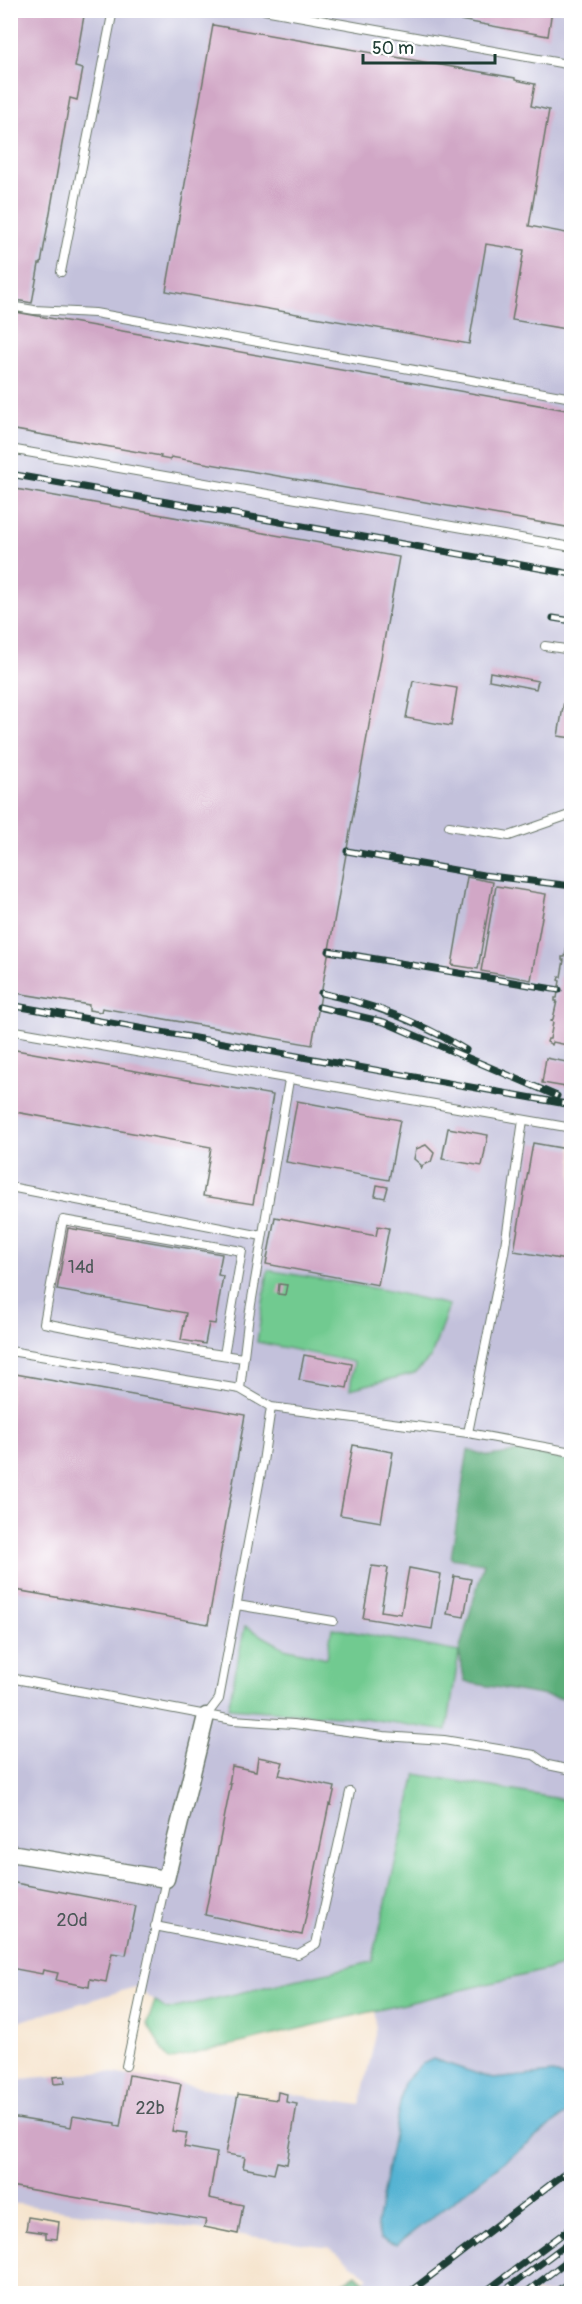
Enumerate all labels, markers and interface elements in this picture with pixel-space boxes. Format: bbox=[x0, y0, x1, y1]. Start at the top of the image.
scale bar bbox=[363, 27, 495, 65]
text: 50 m bbox=[372, 37, 414, 60]
house number: 14d bbox=[68, 1256, 94, 1279]
house number: 20d bbox=[56, 1909, 88, 1932]
house number: 22b bbox=[136, 2097, 165, 2120]

